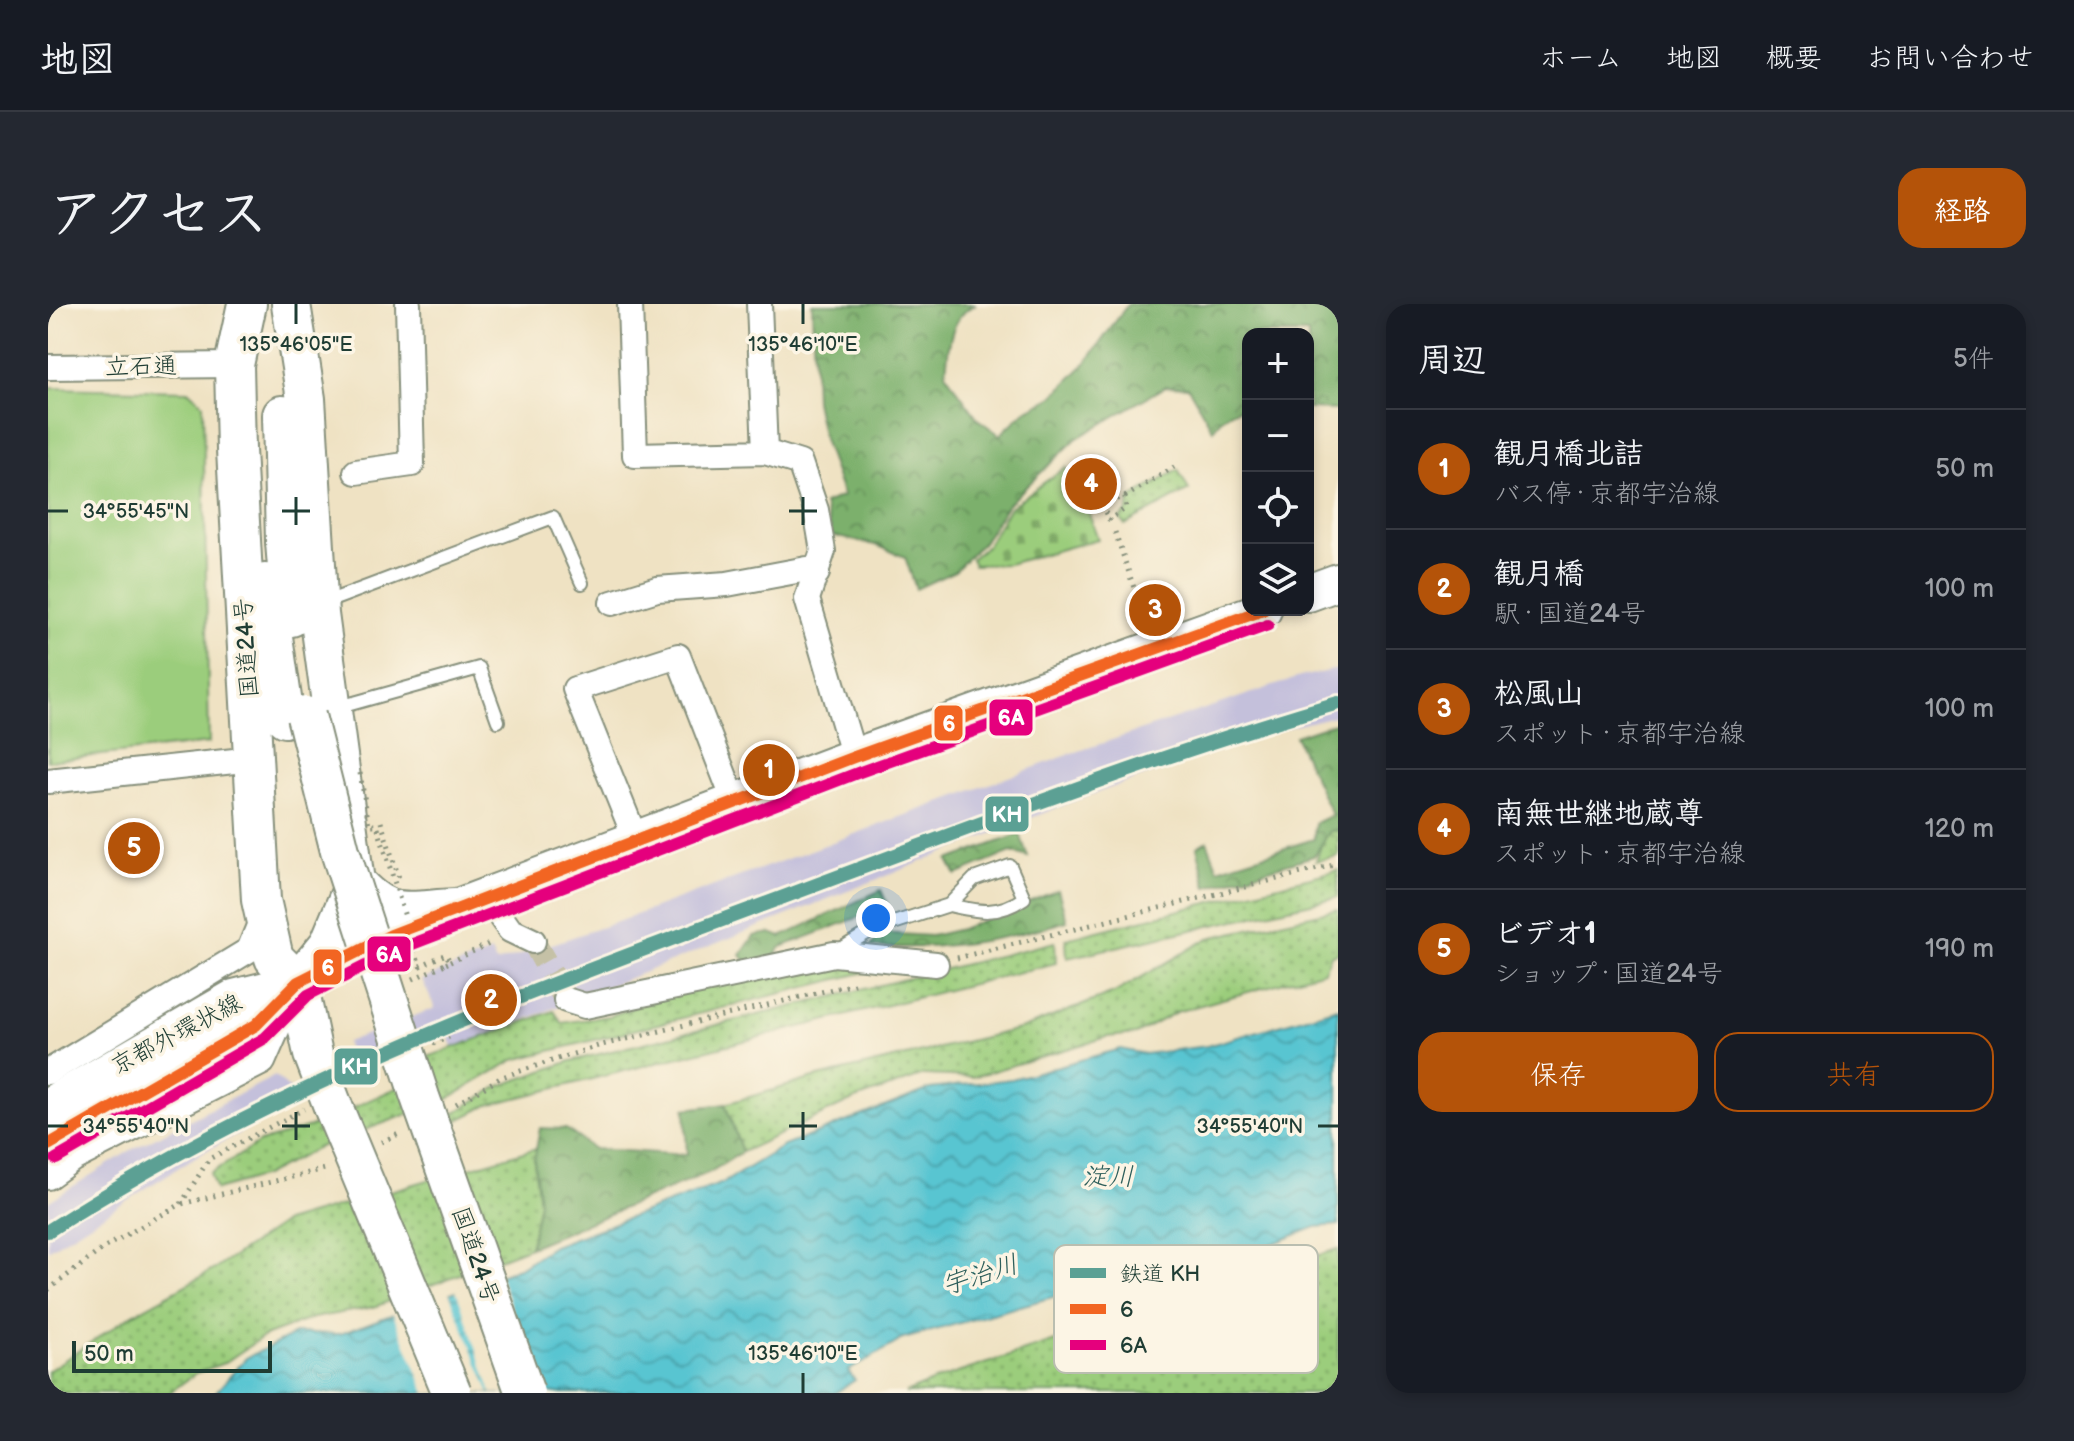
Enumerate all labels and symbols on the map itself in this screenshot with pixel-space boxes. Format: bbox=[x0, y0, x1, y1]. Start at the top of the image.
text: 135°46'05"E bbox=[239, 333, 353, 357]
text: 135°46'10"E bbox=[748, 333, 858, 357]
street label: 立石通 bbox=[105, 351, 177, 382]
pin: 4 bbox=[1065, 454, 1117, 514]
text: 34°55'45"N bbox=[83, 500, 189, 524]
pin: 3 bbox=[1129, 580, 1181, 640]
street label: 国道24号 bbox=[229, 597, 264, 699]
line badge: 6A bbox=[988, 698, 1034, 737]
line badge: 6 bbox=[933, 704, 964, 742]
text: 6A bbox=[998, 705, 1025, 732]
text: 6 bbox=[942, 711, 956, 738]
pin: 1 bbox=[743, 740, 795, 800]
line badge: KH bbox=[984, 795, 1030, 833]
text: KH bbox=[991, 802, 1023, 829]
pin: 5 bbox=[108, 818, 160, 878]
your location bbox=[856, 898, 896, 938]
line badge: 6A bbox=[366, 935, 412, 973]
text: 6A bbox=[376, 942, 403, 969]
line badge: 6 bbox=[312, 948, 343, 986]
text: 6 bbox=[321, 955, 335, 982]
pin: 2 bbox=[465, 970, 517, 1030]
street label: 京都外環状線 bbox=[106, 988, 247, 1081]
line badge: KH bbox=[333, 1047, 379, 1086]
text: KH bbox=[340, 1054, 372, 1081]
text: 34°55'40"N bbox=[83, 1115, 189, 1139]
text: 34°55'40"N bbox=[1197, 1115, 1303, 1139]
water label: 淀川 bbox=[1082, 1162, 1134, 1193]
street label: 国道24号 bbox=[445, 1203, 506, 1307]
legend bbox=[1054, 1245, 1318, 1373]
water label: 宇治川 bbox=[939, 1249, 1022, 1302]
text: 鉄道 KH bbox=[1120, 1261, 1200, 1288]
text: 6 bbox=[1120, 1297, 1133, 1324]
text: 6A bbox=[1120, 1333, 1147, 1360]
scale bar bbox=[72, 1337, 272, 1373]
text: 135°46'10"E bbox=[748, 1342, 858, 1366]

